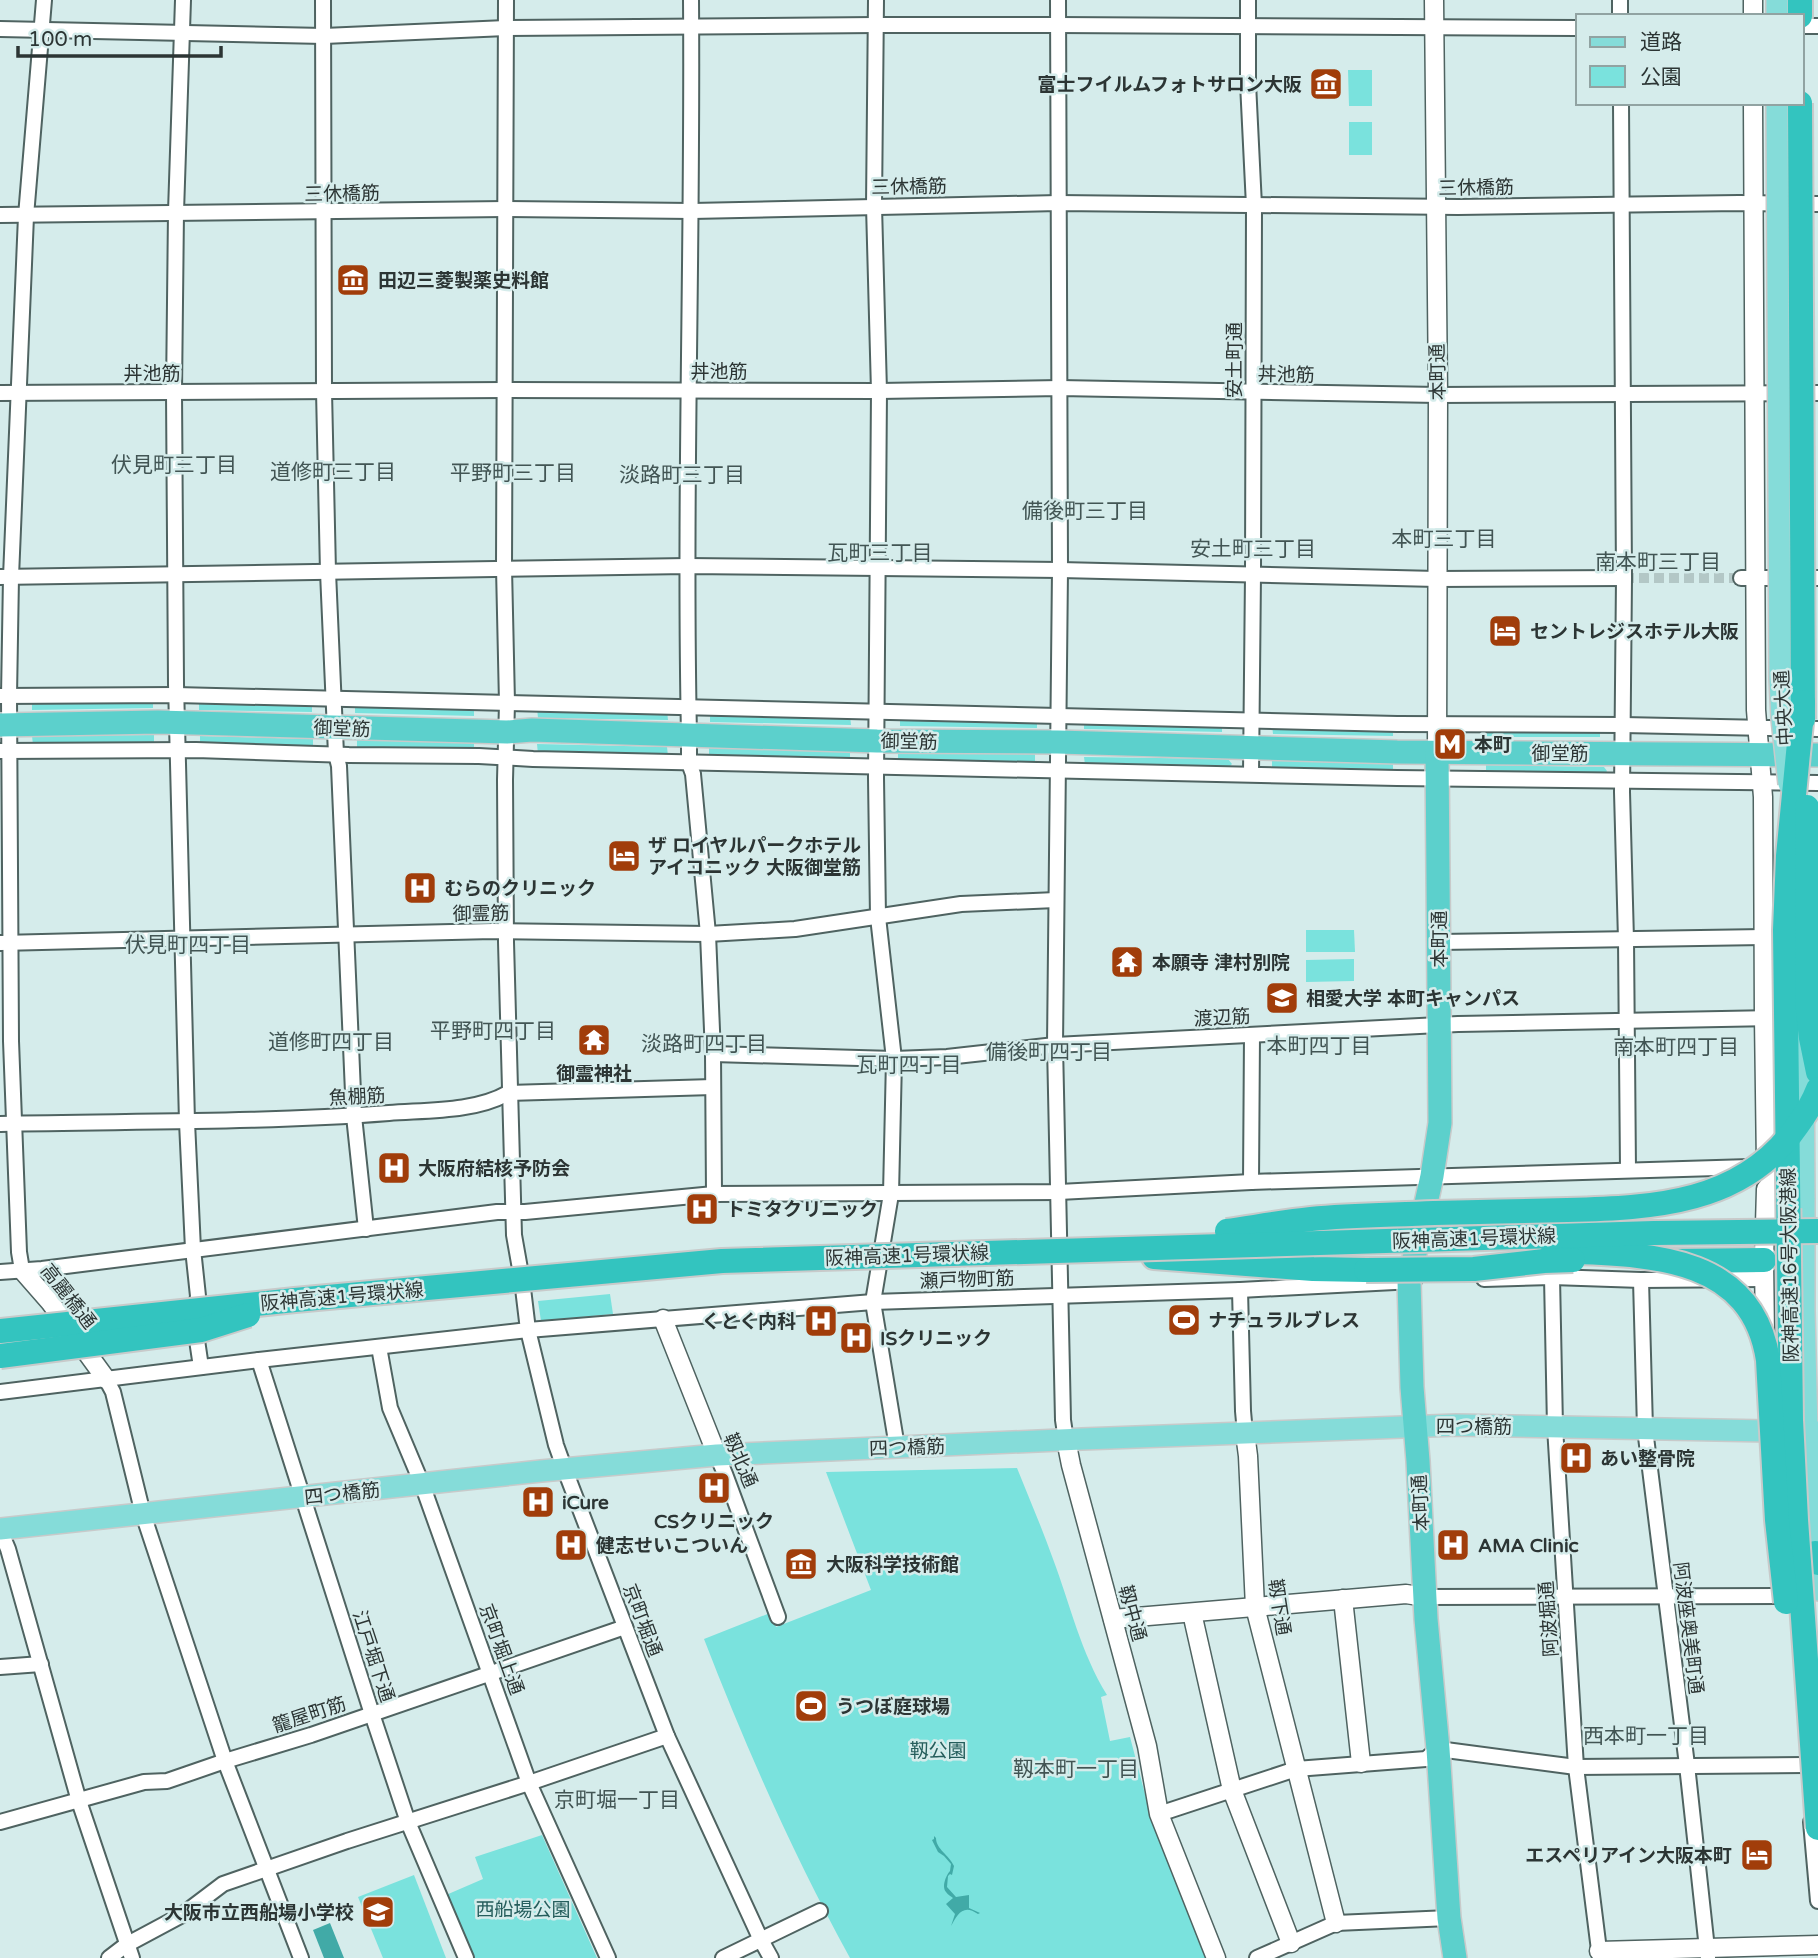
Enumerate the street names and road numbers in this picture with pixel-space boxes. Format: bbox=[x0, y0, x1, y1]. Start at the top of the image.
street label: 三休橋筋 bbox=[871, 175, 947, 199]
street label: 三休橋筋 bbox=[1438, 176, 1514, 200]
street label: 三休橋筋 bbox=[304, 182, 380, 206]
street label: 安土町通 bbox=[1224, 322, 1246, 398]
street label: 本町通 bbox=[1427, 343, 1449, 401]
street label: 丼池筋 bbox=[690, 361, 748, 383]
street label: 丼池筋 bbox=[123, 363, 181, 385]
street label: 丼池筋 bbox=[1257, 364, 1315, 386]
street label: 中央大通 bbox=[1771, 669, 1797, 746]
street label: 御堂筋 bbox=[313, 717, 371, 741]
street label: 御堂筋 bbox=[880, 731, 938, 753]
street label: 御堂筋 bbox=[1531, 743, 1589, 765]
street label: 御霊筋 bbox=[452, 903, 510, 925]
street label: 本町通 bbox=[1429, 910, 1451, 968]
street label: 渡辺筋 bbox=[1193, 1006, 1251, 1030]
street label: 魚棚筋 bbox=[328, 1085, 386, 1109]
street label: 阪神高速16号大阪港線 bbox=[1777, 1167, 1803, 1363]
street label: 阪神高速1号環状線 bbox=[1392, 1225, 1556, 1253]
street label: 阪神高速1号環状線 bbox=[825, 1242, 989, 1270]
street label: 高麗橋通 bbox=[36, 1260, 100, 1333]
street label: 瀬戸物町筋 bbox=[919, 1267, 1015, 1293]
street label: 阪神高速1号環状線 bbox=[259, 1279, 425, 1315]
street label: 四つ橋筋 bbox=[1436, 1416, 1512, 1438]
street label: 靱北通 bbox=[719, 1430, 761, 1491]
street label: 四つ橋筋 bbox=[869, 1436, 945, 1460]
street label: 本町通 bbox=[1409, 1474, 1433, 1532]
street label: 四つ橋筋 bbox=[303, 1479, 381, 1509]
street label: 阿波座奥美町通 bbox=[1669, 1561, 1707, 1695]
street label: 靱下通 bbox=[1264, 1577, 1294, 1637]
street label: 阿波堀通 bbox=[1535, 1580, 1563, 1658]
street label: 京町堀通 bbox=[618, 1581, 666, 1660]
street label: 靱中通 bbox=[1114, 1583, 1150, 1644]
street label: 京町堀上通 bbox=[474, 1601, 528, 1698]
street label: 江戸堀下通 bbox=[348, 1608, 398, 1705]
street label: 籠屋町筋 bbox=[270, 1693, 349, 1737]

